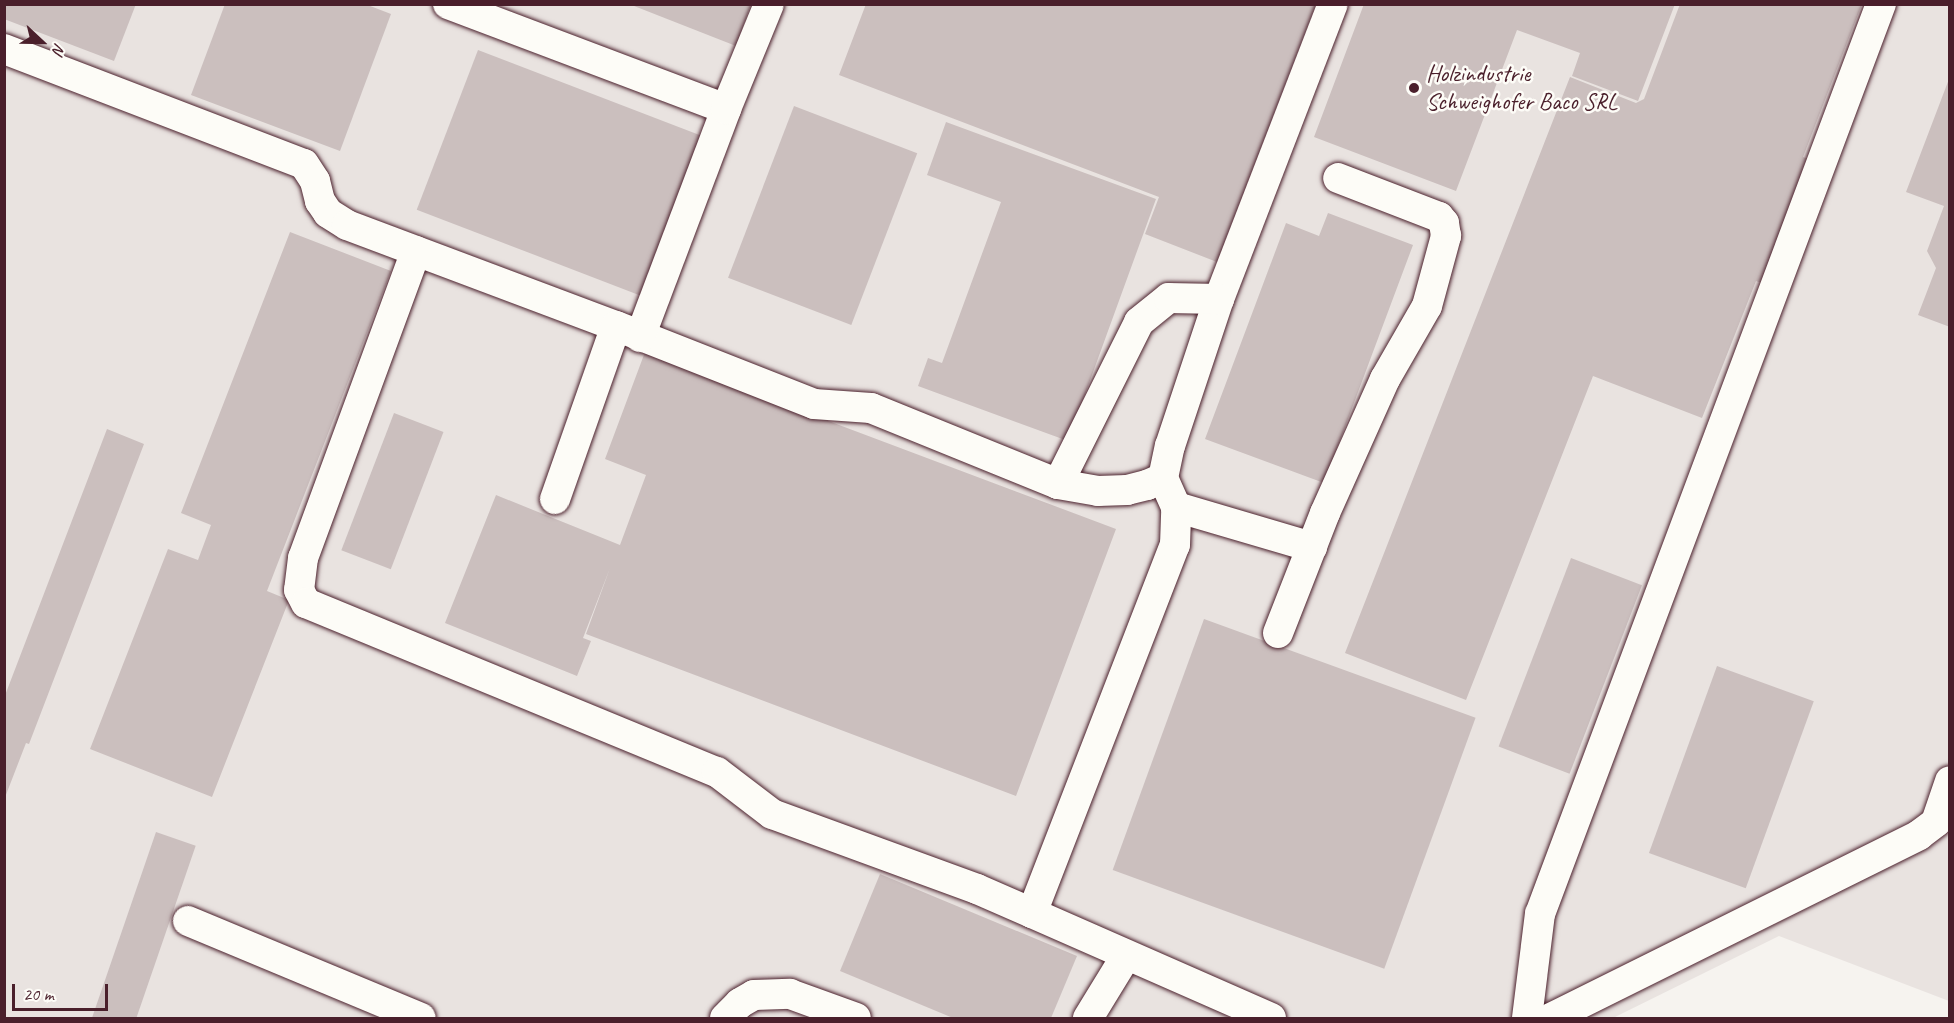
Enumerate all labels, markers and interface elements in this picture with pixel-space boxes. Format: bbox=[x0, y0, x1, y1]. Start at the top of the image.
north arrow bbox=[12, 12, 72, 72]
text: N bbox=[48, 40, 70, 57]
place label: Holzindustrie Schweighofer Baco SRL bbox=[1426, 60, 1618, 116]
marker: Holzindustrie Schweighofer Baco SRL bbox=[1407, 81, 1421, 95]
scale bar bbox=[15, 972, 111, 1010]
text: 20 m bbox=[23, 983, 54, 1005]

